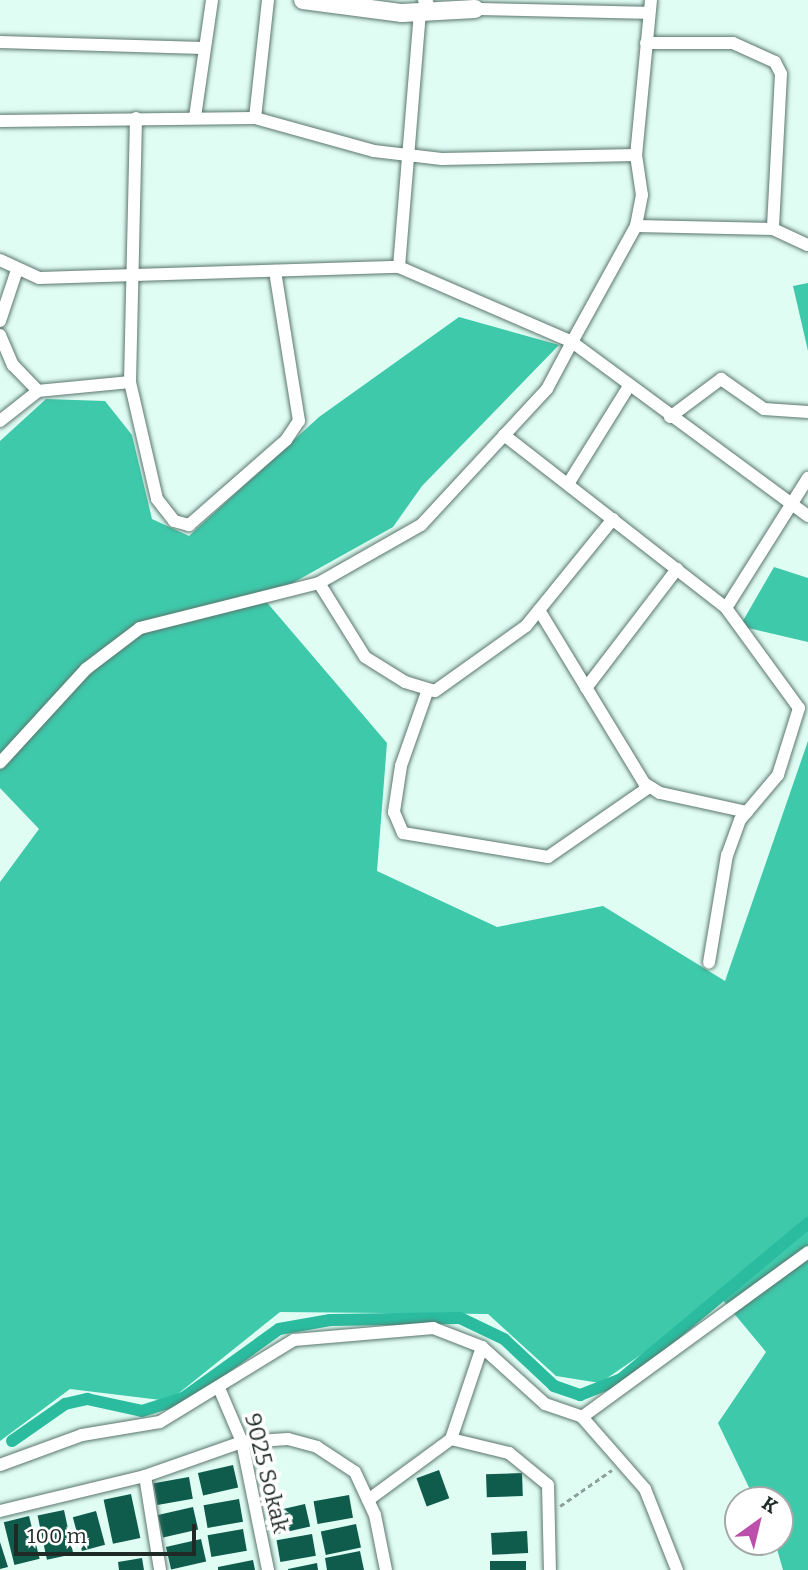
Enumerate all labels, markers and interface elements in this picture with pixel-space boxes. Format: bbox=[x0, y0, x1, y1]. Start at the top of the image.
street label: 9025 Sokak bbox=[239, 1410, 295, 1536]
north arrow bbox=[724, 1486, 794, 1556]
text: K bbox=[758, 1491, 782, 1518]
scale bar bbox=[18, 1510, 200, 1554]
text: 100 m bbox=[27, 1523, 87, 1549]

